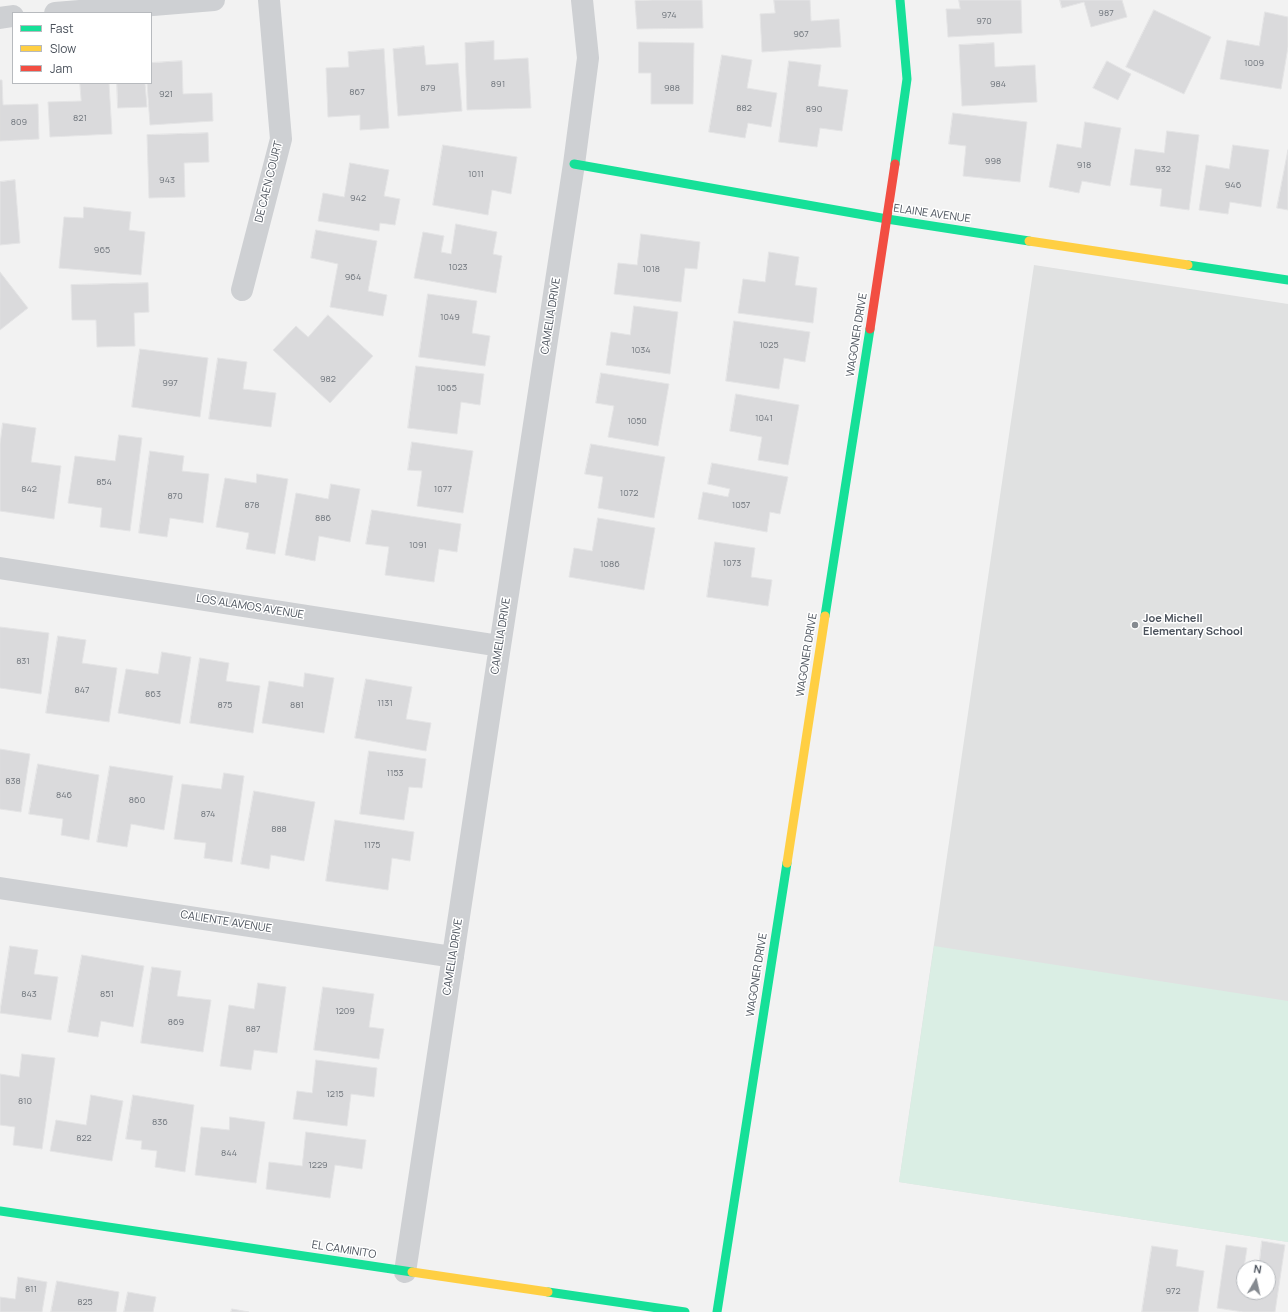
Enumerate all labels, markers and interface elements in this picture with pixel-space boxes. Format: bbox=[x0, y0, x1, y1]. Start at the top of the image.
house number: 987 bbox=[1098, 8, 1114, 18]
house number: 974 bbox=[662, 10, 676, 20]
legend bbox=[12, 12, 152, 84]
house number: 970 bbox=[976, 16, 992, 26]
text: Fast bbox=[50, 20, 74, 37]
house number: 967 bbox=[793, 29, 809, 39]
text: Slow bbox=[50, 40, 76, 57]
house number: 1009 bbox=[1244, 58, 1264, 68]
text: Jam bbox=[50, 60, 72, 77]
house number: 891 bbox=[491, 79, 505, 89]
house number: 984 bbox=[990, 79, 1006, 89]
house number: 879 bbox=[420, 83, 436, 93]
house number: 988 bbox=[664, 83, 680, 93]
house number: 867 bbox=[349, 87, 365, 97]
house number: 921 bbox=[159, 89, 173, 99]
house number: 882 bbox=[736, 103, 752, 113]
house number: 890 bbox=[806, 104, 822, 114]
house number: 821 bbox=[73, 113, 87, 123]
house number: 809 bbox=[11, 117, 27, 127]
street label: DE CAEN COURT bbox=[252, 140, 286, 224]
house number: 998 bbox=[985, 156, 1001, 166]
house number: 918 bbox=[1077, 160, 1091, 170]
house number: 932 bbox=[1155, 164, 1171, 174]
house number: 1011 bbox=[468, 169, 484, 179]
house number: 943 bbox=[159, 175, 175, 185]
house number: 946 bbox=[1225, 180, 1241, 190]
house number: 942 bbox=[350, 193, 366, 203]
street label: ELAINE AVENUE bbox=[892, 202, 972, 226]
house number: 965 bbox=[94, 245, 110, 255]
house number: 1023 bbox=[448, 262, 468, 272]
house number: 1018 bbox=[642, 264, 660, 274]
house number: 964 bbox=[345, 272, 361, 282]
street label: CAMELIA DRIVE bbox=[538, 277, 564, 355]
street label: WAGONER DRIVE bbox=[844, 292, 870, 378]
house number: 1049 bbox=[440, 312, 460, 322]
house number: 1025 bbox=[759, 340, 779, 350]
house number: 1034 bbox=[631, 345, 651, 355]
house number: 982 bbox=[320, 374, 336, 384]
house number: 997 bbox=[162, 378, 178, 388]
house number: 1065 bbox=[437, 383, 457, 393]
house number: 1041 bbox=[755, 413, 773, 423]
house number: 1050 bbox=[627, 416, 647, 426]
house number: 854 bbox=[96, 477, 112, 487]
house number: 842 bbox=[21, 484, 37, 494]
house number: 1077 bbox=[434, 484, 452, 494]
house number: 1072 bbox=[620, 488, 638, 498]
house number: 870 bbox=[167, 491, 183, 501]
house number: 878 bbox=[245, 500, 259, 510]
house number: 1057 bbox=[732, 500, 750, 510]
house number: 886 bbox=[315, 513, 331, 523]
house number: 1091 bbox=[409, 540, 427, 550]
house number: 1073 bbox=[723, 558, 741, 568]
house number: 1086 bbox=[600, 559, 620, 569]
street label: LOS ALAMOS AVENUE bbox=[195, 592, 305, 622]
street label: CAMELIA DRIVE bbox=[488, 597, 514, 675]
street label: WAGONER DRIVE bbox=[794, 612, 820, 698]
place label: Joe Michell Elementary School bbox=[1143, 612, 1243, 638]
marker: Joe Michell Elementary School bbox=[1130, 620, 1140, 630]
house number: 831 bbox=[16, 656, 30, 666]
house number: 847 bbox=[74, 685, 90, 695]
house number: 863 bbox=[145, 689, 161, 699]
house number: 1131 bbox=[377, 698, 393, 708]
house number: 875 bbox=[218, 700, 232, 710]
house number: 881 bbox=[290, 700, 304, 710]
house number: 1153 bbox=[386, 768, 404, 778]
house number: 838 bbox=[5, 776, 21, 786]
house number: 846 bbox=[56, 790, 72, 800]
house number: 860 bbox=[129, 795, 145, 805]
house number: 874 bbox=[201, 809, 215, 819]
house number: 888 bbox=[271, 824, 287, 834]
house number: 1175 bbox=[364, 840, 380, 850]
street label: CALIENTE AVENUE bbox=[179, 908, 273, 936]
street label: CAMELIA DRIVE bbox=[440, 918, 466, 996]
street label: WAGONER DRIVE bbox=[744, 932, 770, 1018]
house number: 843 bbox=[21, 989, 37, 999]
house number: 851 bbox=[100, 989, 114, 999]
house number: 1209 bbox=[335, 1006, 355, 1016]
house number: 869 bbox=[168, 1017, 184, 1027]
house number: 887 bbox=[246, 1024, 260, 1034]
house number: 1215 bbox=[326, 1089, 344, 1099]
house number: 810 bbox=[18, 1096, 32, 1106]
house number: 836 bbox=[152, 1117, 168, 1127]
house number: 822 bbox=[76, 1133, 92, 1143]
house number: 844 bbox=[221, 1148, 237, 1158]
house number: 1229 bbox=[308, 1160, 328, 1170]
street label: EL CAMINITO bbox=[311, 1238, 377, 1262]
north arrow bbox=[1236, 1260, 1276, 1300]
text: N bbox=[1253, 1261, 1263, 1277]
house number: 811 bbox=[25, 1284, 37, 1294]
house number: 972 bbox=[1165, 1286, 1181, 1296]
house number: 825 bbox=[77, 1297, 93, 1307]

